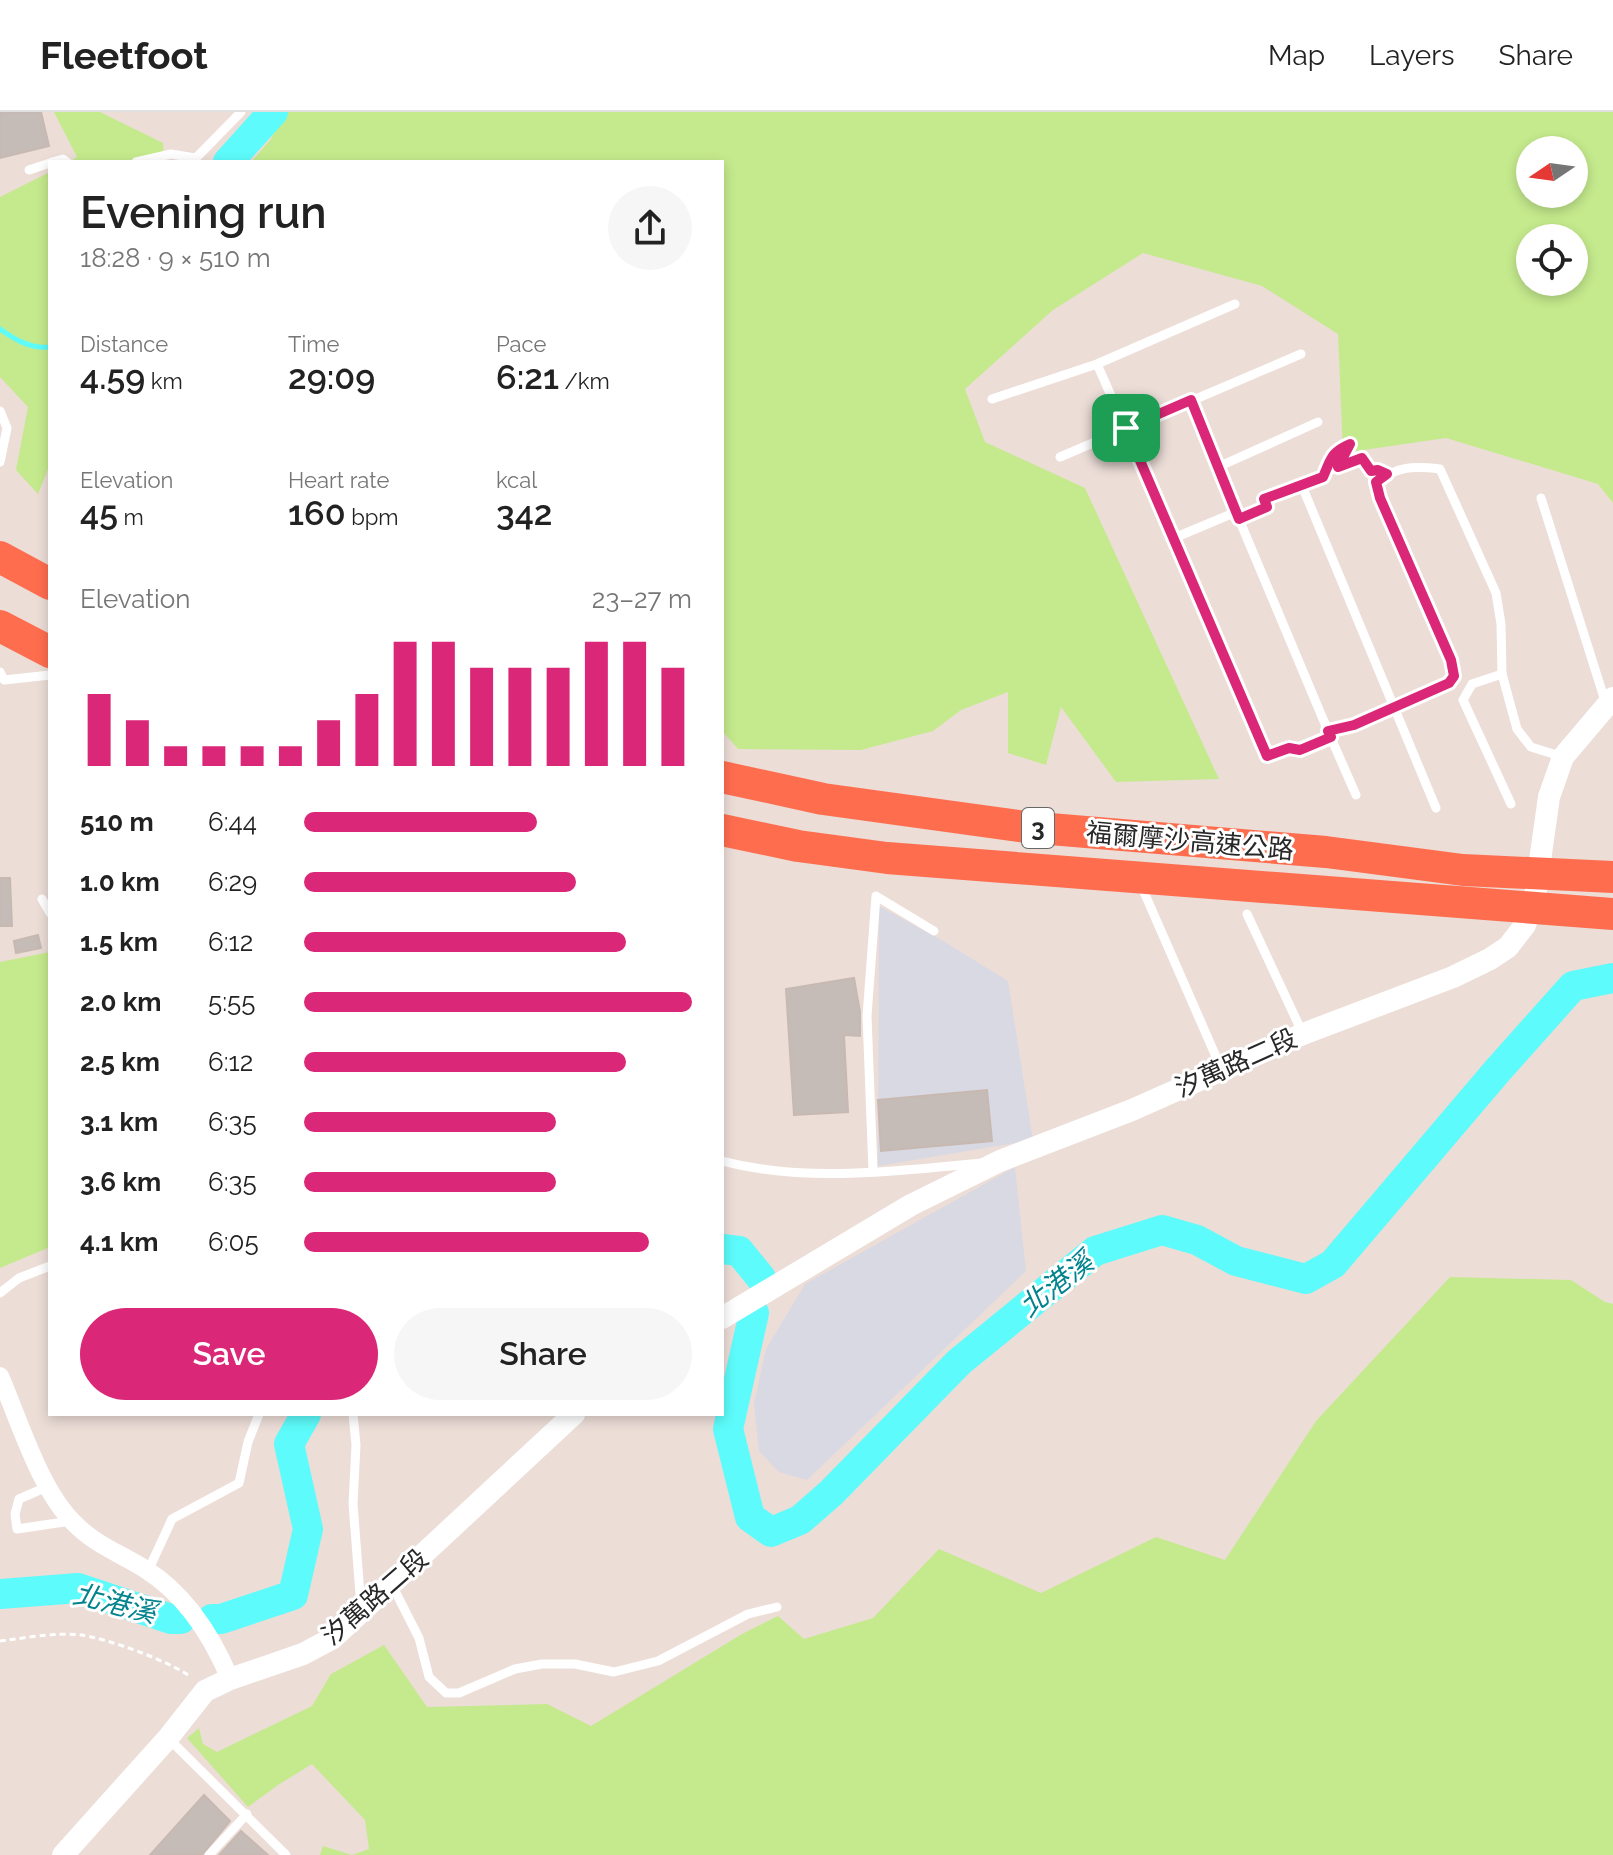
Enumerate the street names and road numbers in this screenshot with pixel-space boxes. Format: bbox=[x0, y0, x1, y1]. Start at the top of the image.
road number: 3 bbox=[1022, 808, 1054, 848]
street label: 福爾摩沙高速公路 bbox=[1085, 817, 1295, 865]
street label: 汐萬路二段 bbox=[1171, 1023, 1301, 1103]
street label: 汐萬路二段 bbox=[316, 1543, 434, 1651]

